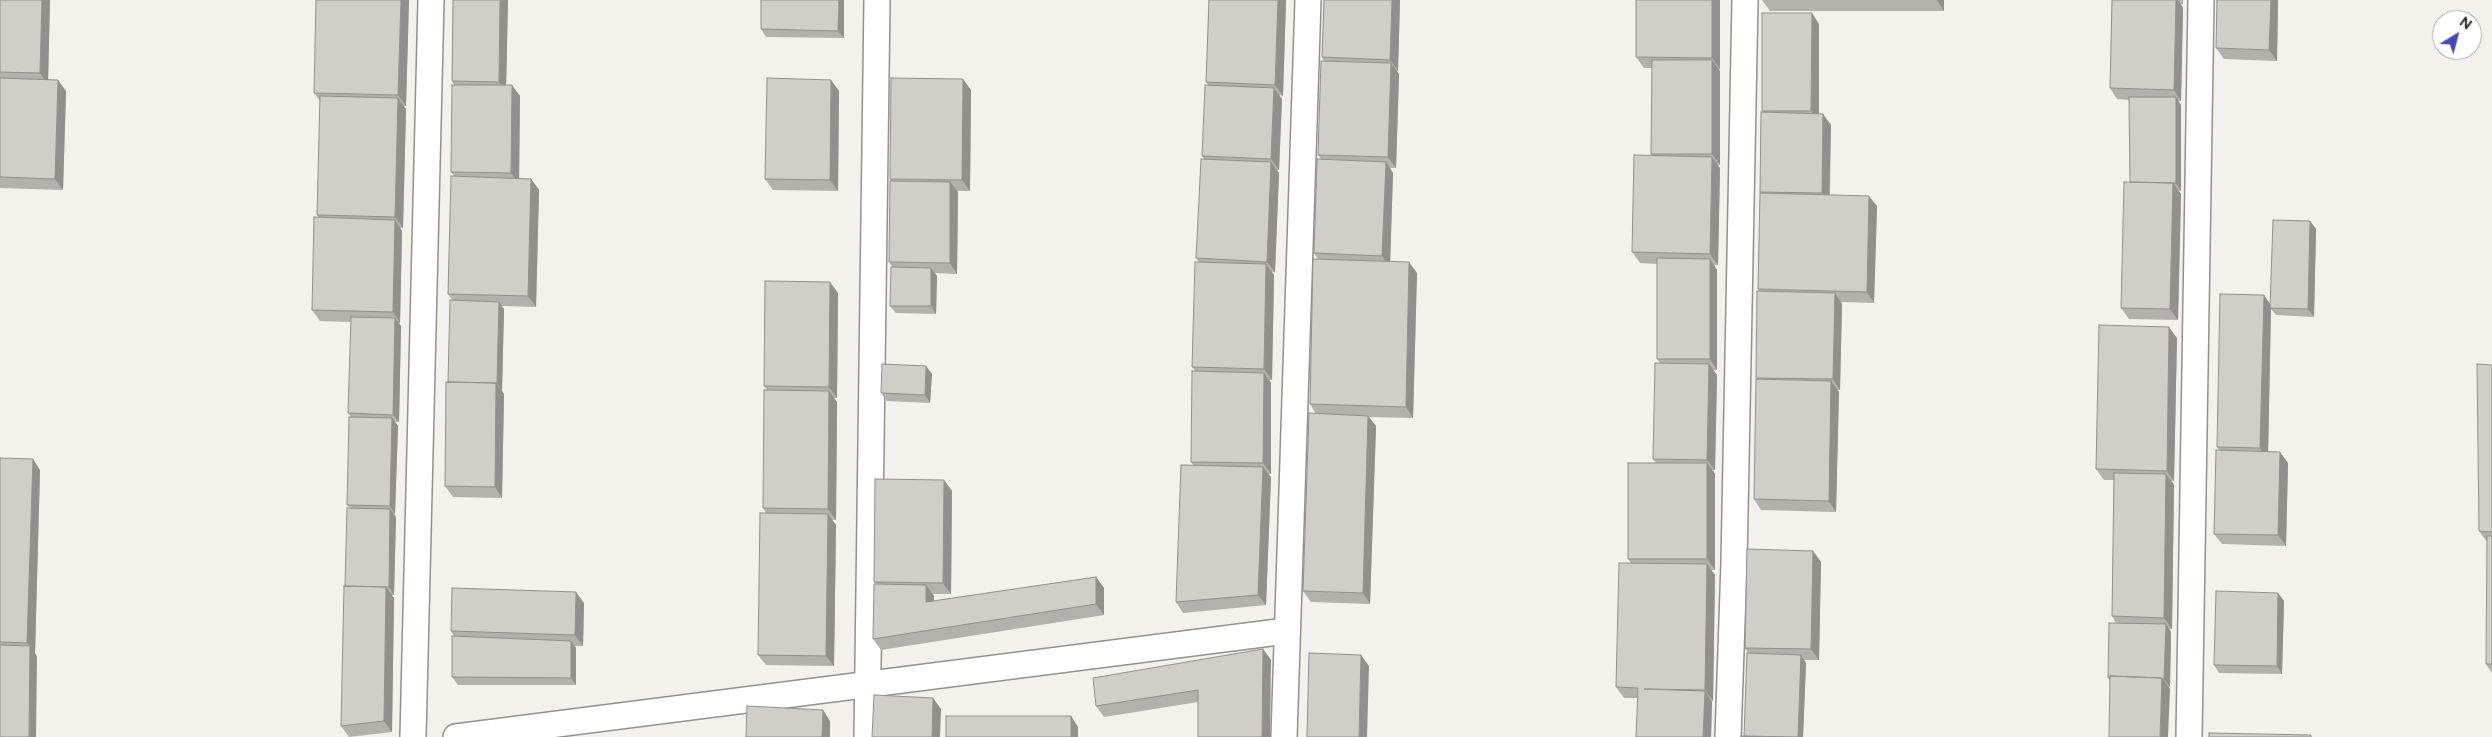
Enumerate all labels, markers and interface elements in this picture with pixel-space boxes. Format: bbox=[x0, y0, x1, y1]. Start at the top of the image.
north arrow bbox=[2432, 10, 2482, 60]
text: N bbox=[2456, 13, 2475, 33]

